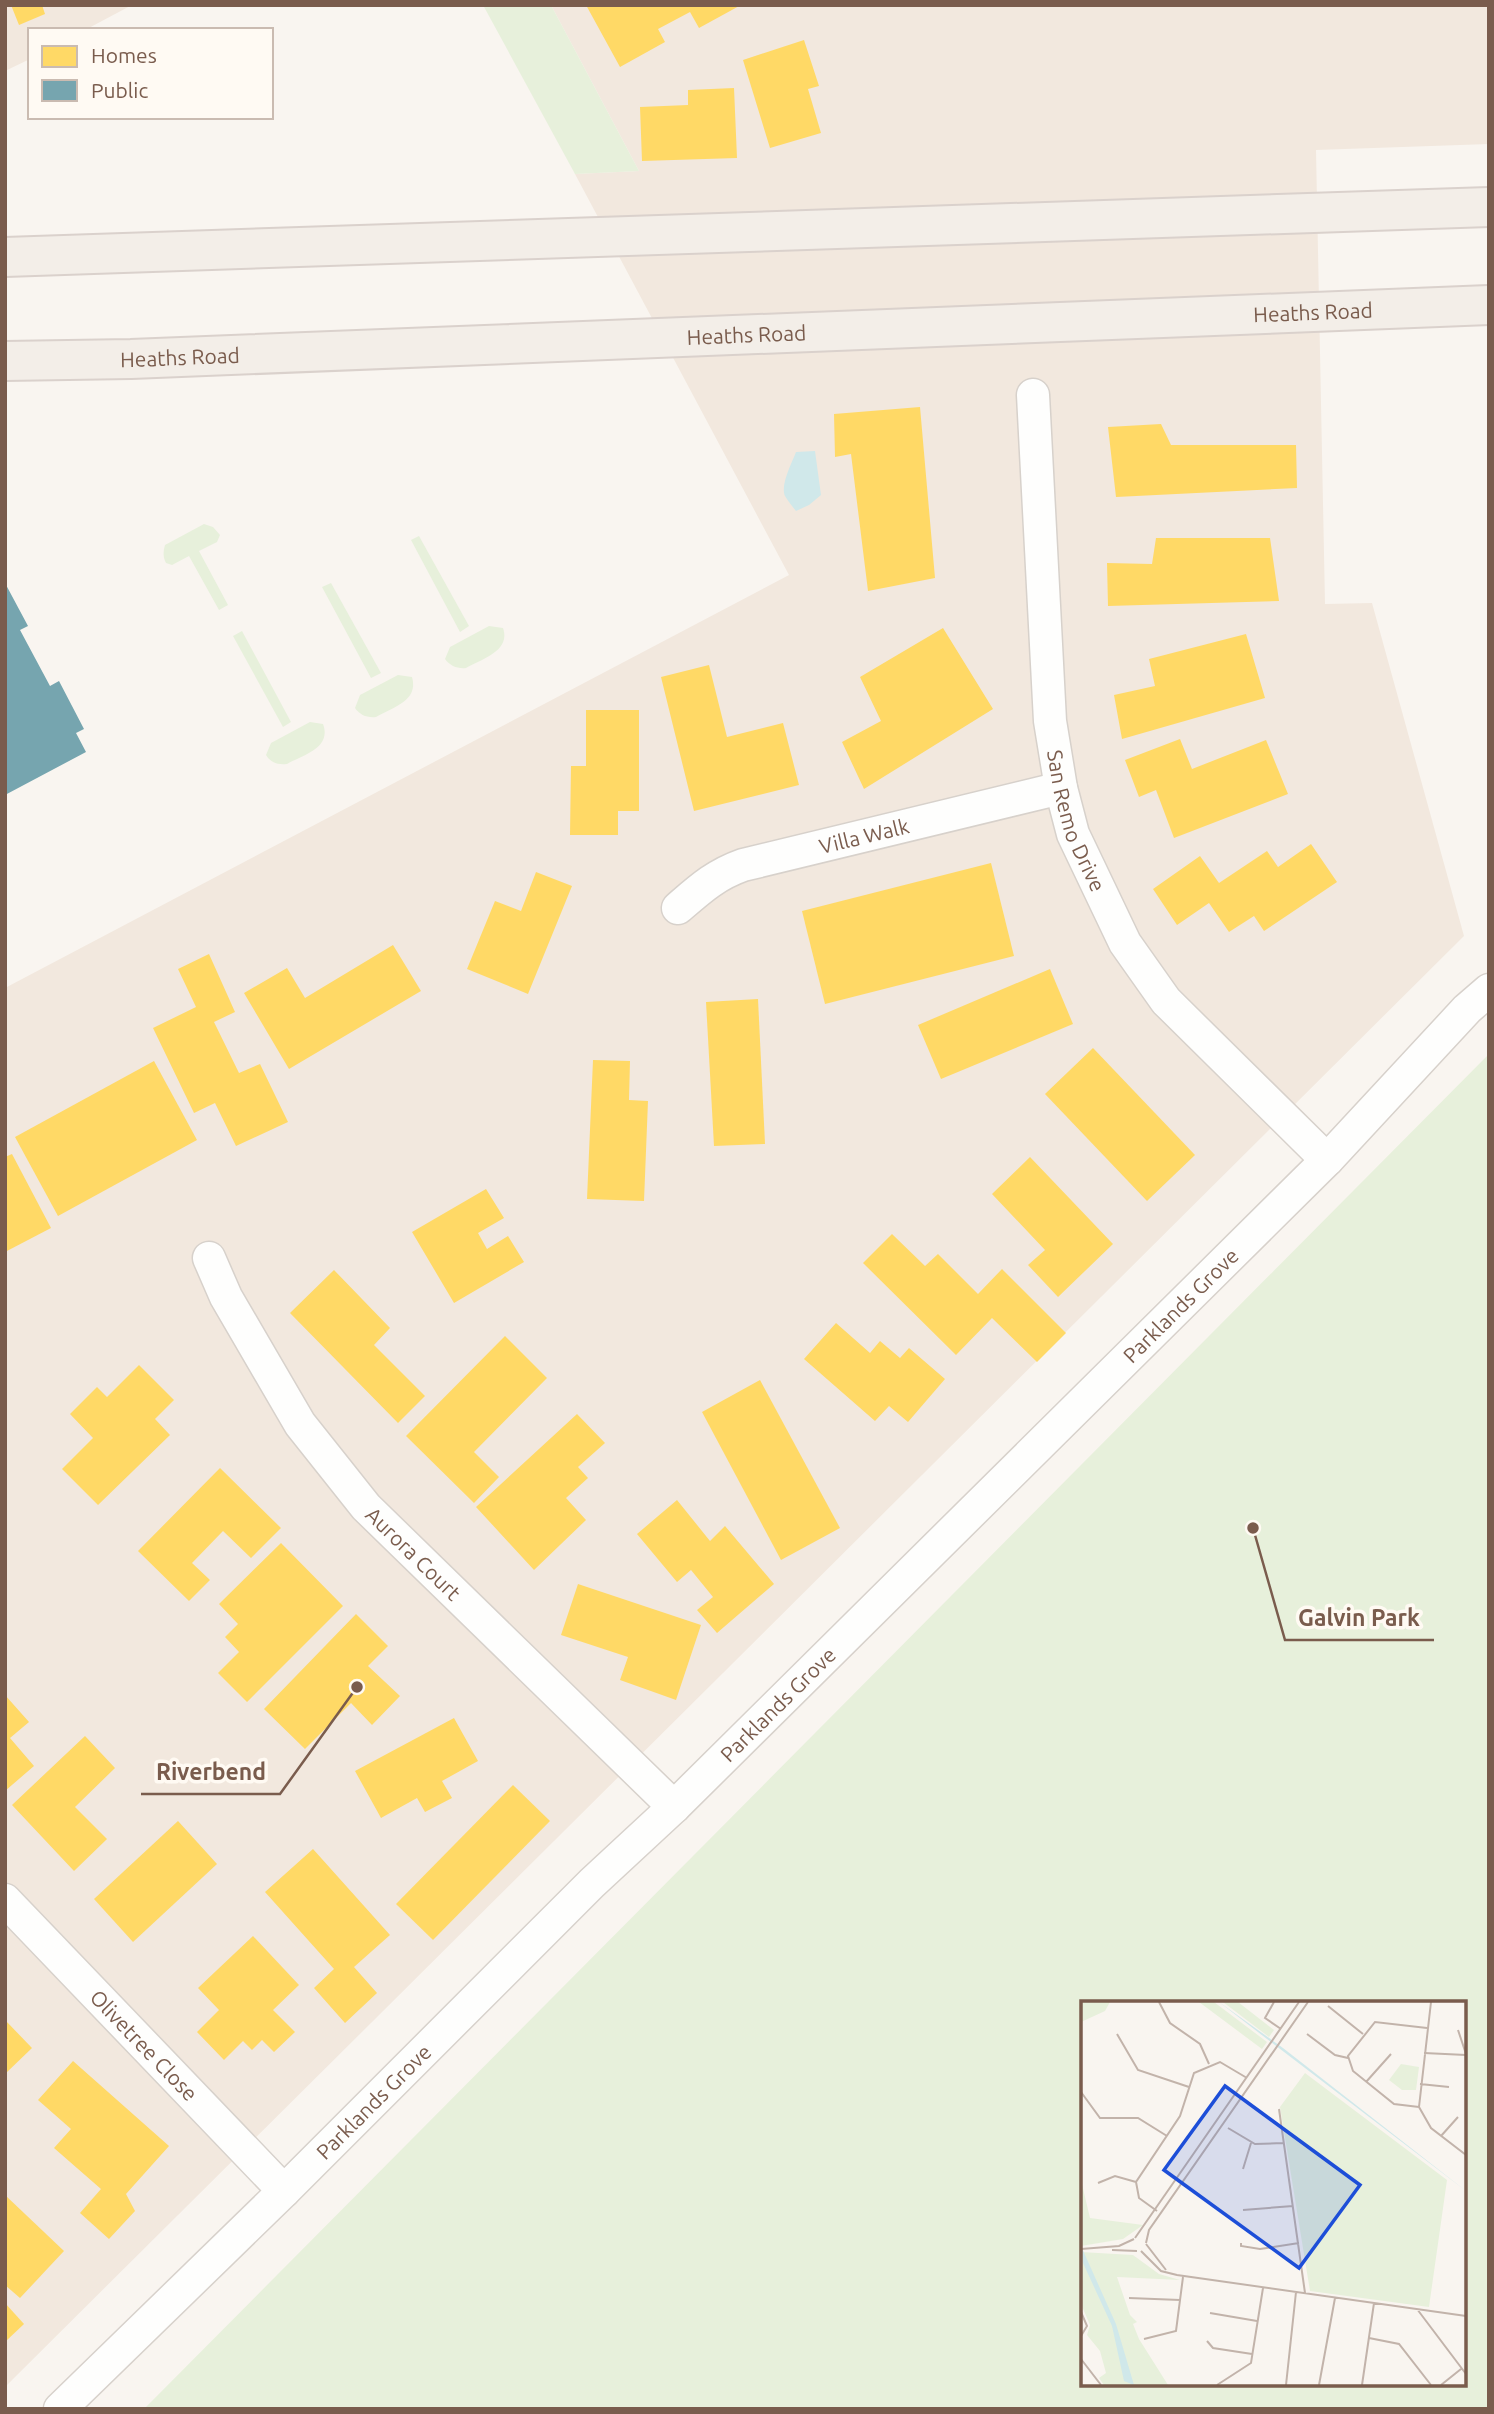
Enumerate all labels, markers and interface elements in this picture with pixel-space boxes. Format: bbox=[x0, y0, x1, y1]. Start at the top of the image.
legend bbox=[28, 28, 273, 119]
text: Homes bbox=[91, 43, 157, 67]
text: Public bbox=[91, 78, 148, 102]
street label: Heaths Road bbox=[1253, 298, 1373, 326]
street label: Heaths Road bbox=[686, 320, 807, 349]
street label: Heaths Road bbox=[120, 343, 240, 371]
street label: San Remo Drive bbox=[1043, 748, 1111, 895]
street label: Villa Walk bbox=[817, 813, 912, 858]
street label: Parklands Grove bbox=[1118, 1243, 1243, 1367]
street label: Aurora Court bbox=[361, 1502, 466, 1605]
callout: Galvin Park bbox=[1285, 1596, 1434, 1640]
text: Galvin Park bbox=[1298, 1605, 1420, 1630]
street label: Parklands Grove bbox=[715, 1642, 840, 1766]
callout: Riverbend bbox=[141, 1750, 280, 1794]
text: Riverbend bbox=[156, 1759, 266, 1784]
street label: Olivetree Close bbox=[86, 1985, 203, 2105]
inset map bbox=[1081, 2001, 1466, 2386]
street label: Parklands Grove bbox=[311, 2039, 436, 2164]

